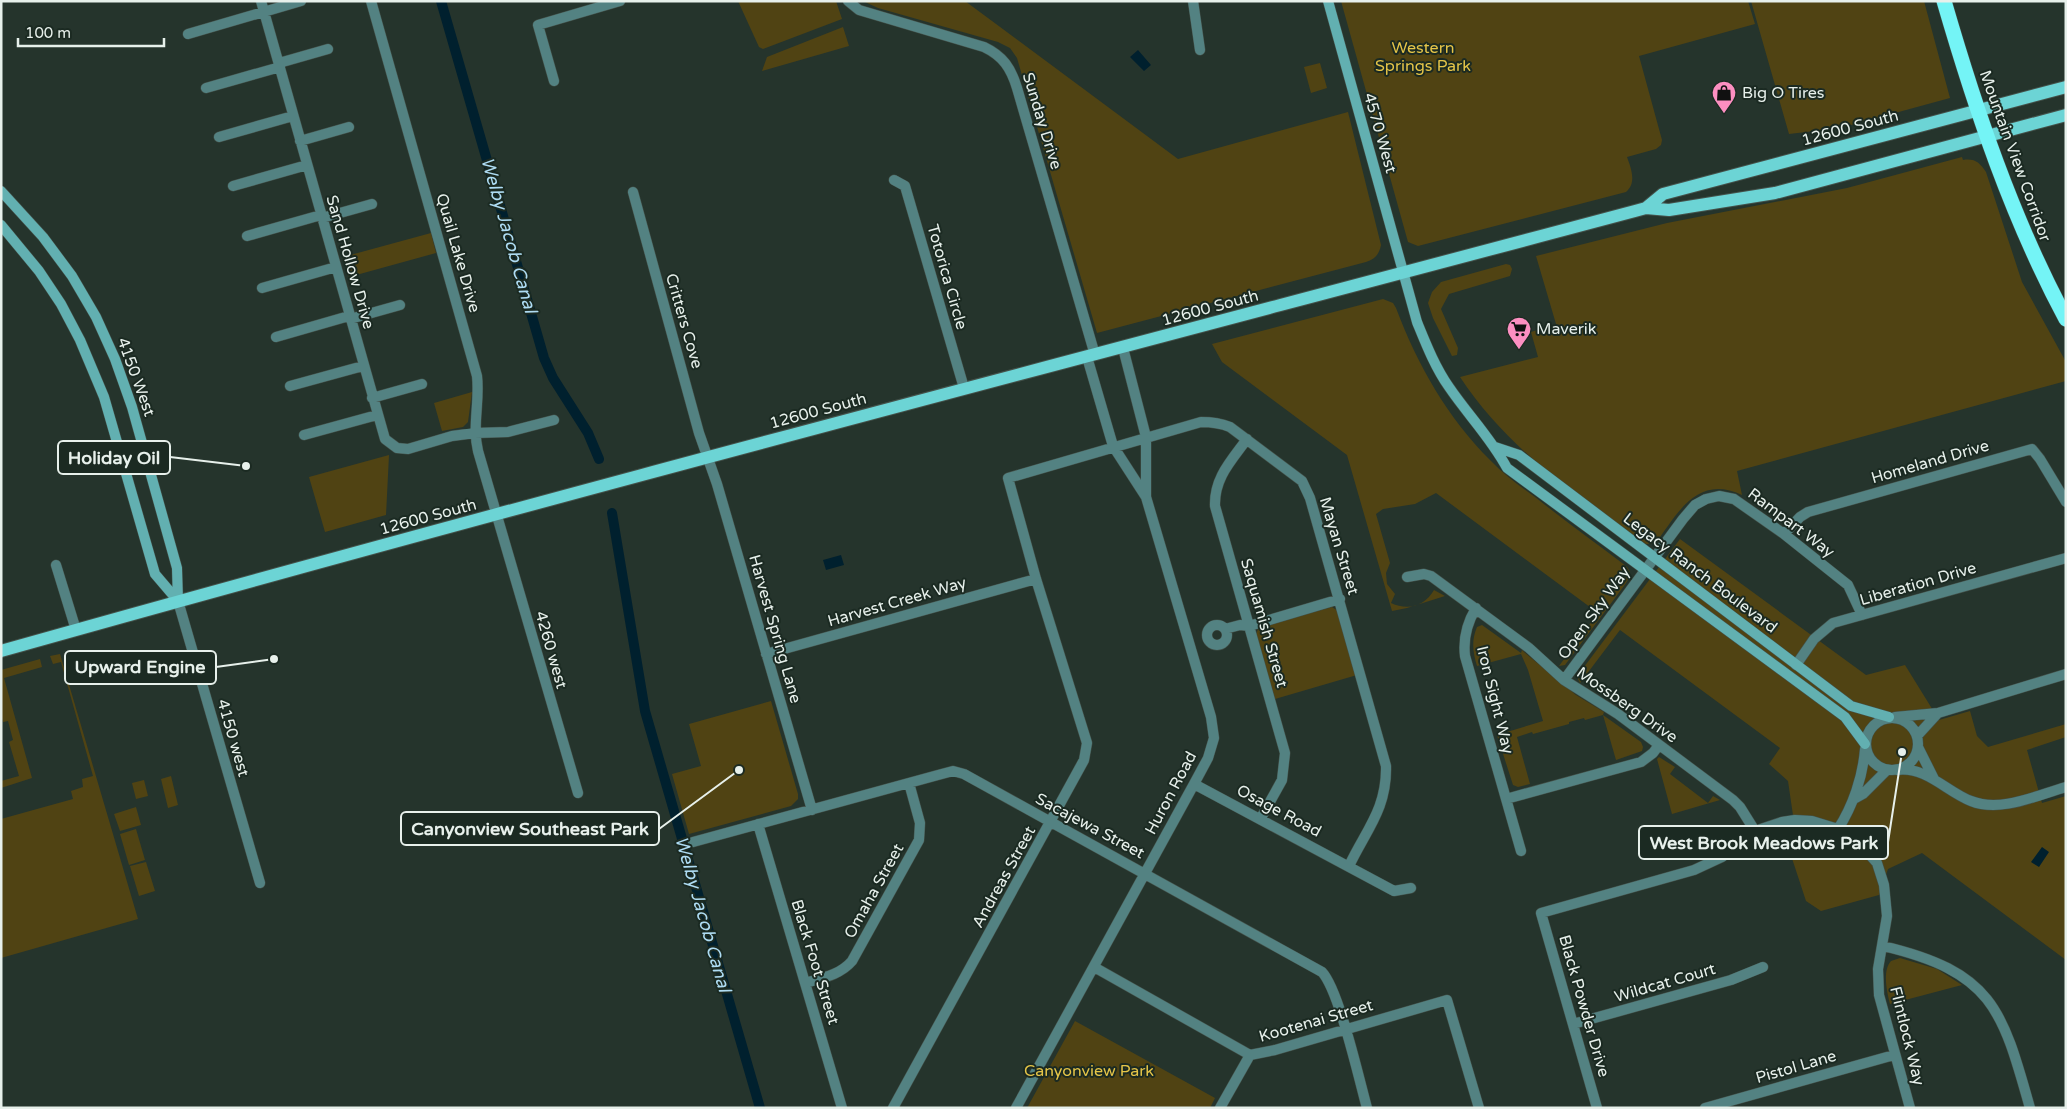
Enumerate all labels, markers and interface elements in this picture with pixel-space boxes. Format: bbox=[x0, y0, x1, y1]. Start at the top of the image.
scale bar bbox=[18, 15, 164, 47]
text: 100 m bbox=[25, 24, 71, 42]
park label: Western Springs Park bbox=[1375, 38, 1471, 76]
street label: Mountain View Corridor bbox=[1975, 68, 2056, 245]
street label: Sunday Drive bbox=[1018, 70, 1066, 172]
shop icon: Big O Tires bbox=[1711, 80, 1737, 114]
place label: Big O Tires bbox=[1742, 83, 1825, 103]
street label: 4570 West bbox=[1359, 91, 1401, 175]
street label: 12600 South bbox=[1799, 105, 1901, 151]
water label: Welby Jacob Canal bbox=[476, 155, 542, 318]
street label: Quail Lake Drive bbox=[431, 191, 485, 315]
street label: Sand Hollow Drive bbox=[321, 193, 379, 331]
street label: Totorica Circle bbox=[922, 222, 972, 332]
street label: Critters Cove bbox=[661, 271, 707, 371]
street label: 12600 South bbox=[1159, 285, 1261, 331]
supermarket icon: Maverik bbox=[1506, 316, 1532, 350]
place label: Maverik bbox=[1536, 319, 1597, 339]
street label: 4150 West bbox=[112, 335, 160, 419]
street label: 12600 South bbox=[767, 388, 869, 434]
street label: Homeland Drive bbox=[1869, 436, 1991, 488]
callout: Holiday Oil bbox=[58, 441, 170, 474]
text: Holiday Oil bbox=[68, 447, 160, 469]
street label: Rampart Way bbox=[1744, 484, 1839, 562]
street label: 12600 South bbox=[377, 494, 479, 540]
street label: Mayan Street bbox=[1315, 495, 1363, 597]
street label: Legacy Ranch Boulevard bbox=[1619, 508, 1781, 638]
street label: Harvest Spring Lane bbox=[744, 552, 806, 706]
street label: Saquamish Street bbox=[1236, 556, 1292, 690]
street label: Liberation Drive bbox=[1857, 558, 1979, 610]
street label: Open Sky Way bbox=[1554, 562, 1635, 663]
street label: Harvest Creek Way bbox=[825, 573, 969, 631]
street label: 4260 west bbox=[530, 609, 572, 691]
street label: Iron Sight Way bbox=[1472, 644, 1518, 756]
callout: Upward Engine bbox=[65, 651, 216, 684]
text: Upward Engine bbox=[75, 656, 205, 678]
street label: Mossberg Drive bbox=[1573, 663, 1681, 747]
street label: 4150 west bbox=[212, 697, 254, 779]
street label: Huron Road bbox=[1141, 748, 1201, 838]
street label: Osage Road bbox=[1233, 780, 1325, 842]
street label: Sacajewa Street bbox=[1032, 789, 1148, 863]
callout: Canyonview Southeast Park bbox=[401, 812, 659, 845]
text: Canyonview Southeast Park bbox=[411, 818, 649, 840]
street label: Andreas Street bbox=[968, 823, 1040, 931]
callout: West Brook Meadows Park bbox=[1639, 826, 1888, 859]
text: West Brook Meadows Park bbox=[1650, 832, 1879, 854]
water label: Welby Jacob Canal bbox=[670, 834, 736, 997]
street label: Omaha Street bbox=[840, 840, 908, 942]
street label: Black Foot Street bbox=[786, 897, 844, 1027]
street label: Black Powder Drive bbox=[1554, 933, 1614, 1079]
street label: Wildcat Court bbox=[1612, 959, 1718, 1007]
street label: Flintlock Way bbox=[1885, 984, 1929, 1088]
street label: Kootenai Street bbox=[1257, 995, 1375, 1047]
street label: Pistol Lane bbox=[1753, 1046, 1839, 1088]
park label: Canyonview Park bbox=[1024, 1061, 1154, 1081]

